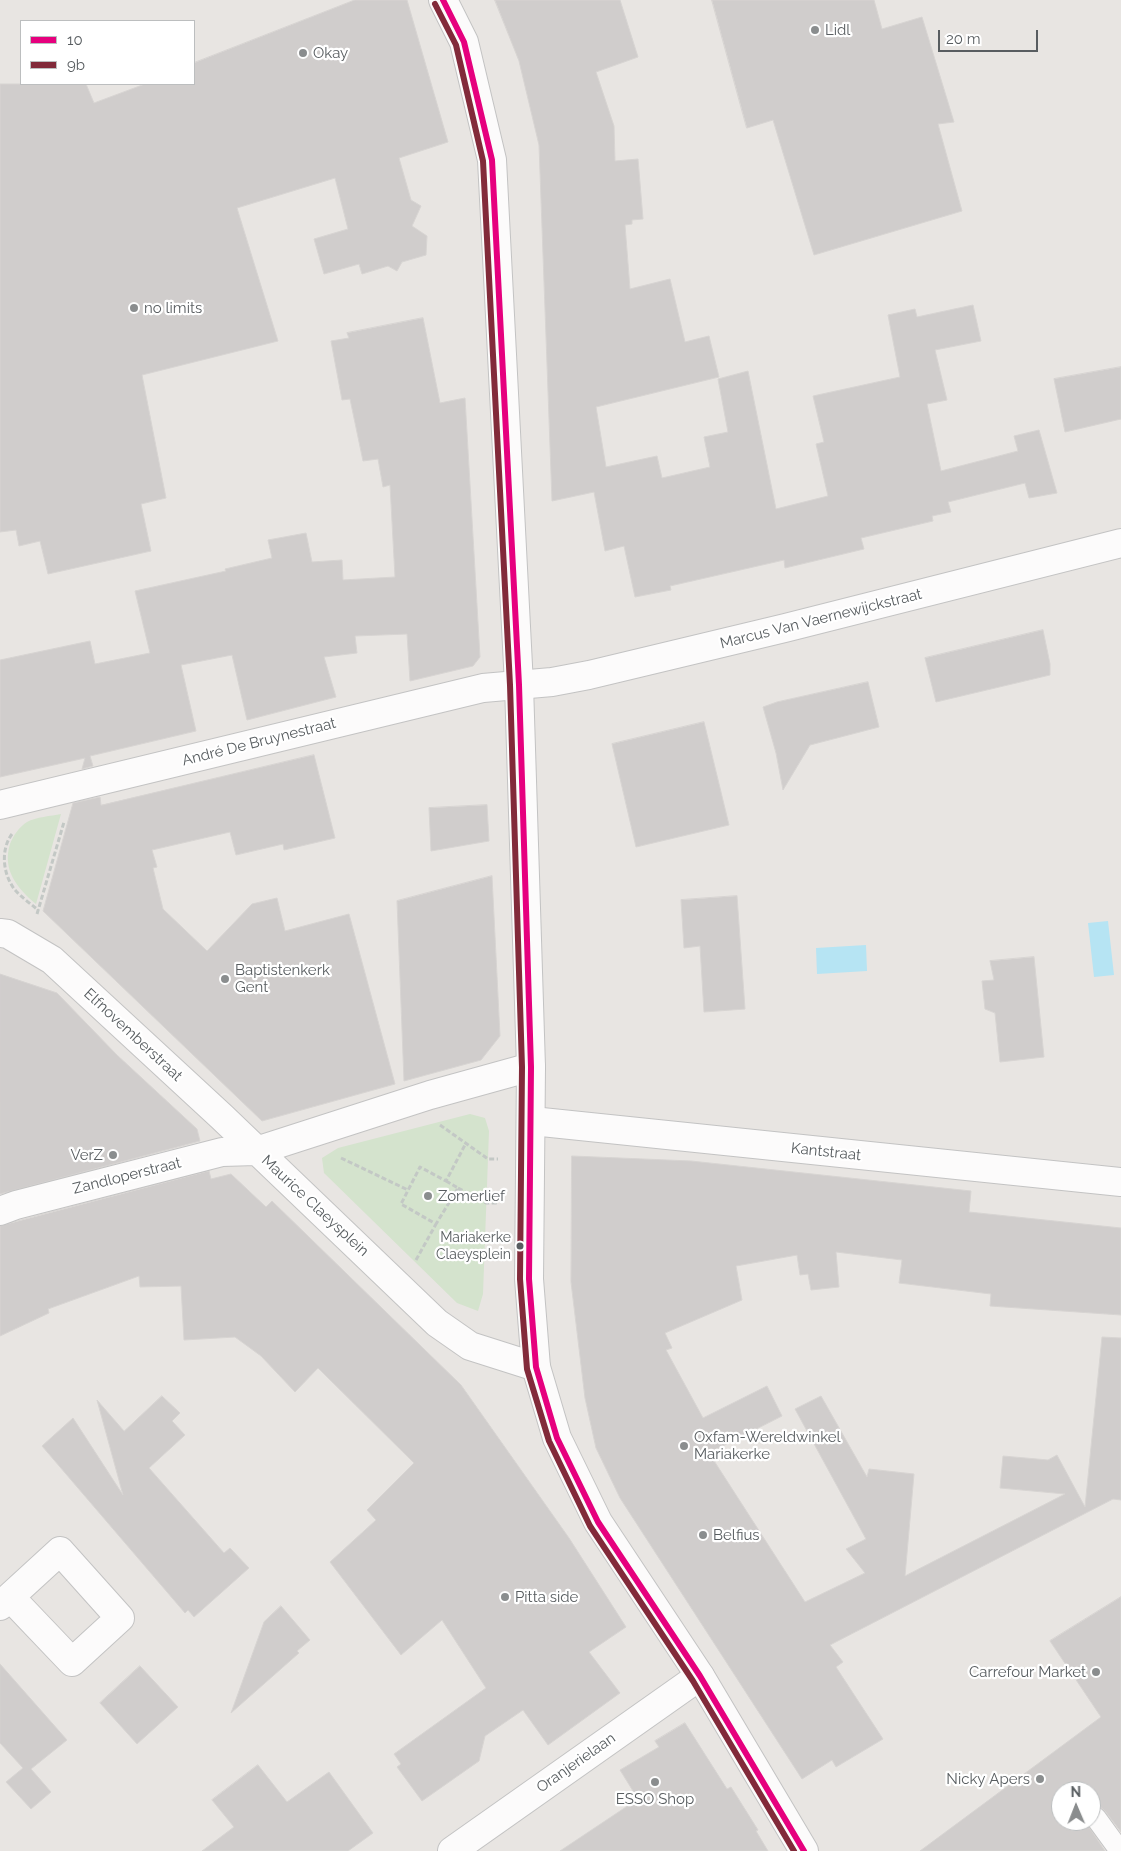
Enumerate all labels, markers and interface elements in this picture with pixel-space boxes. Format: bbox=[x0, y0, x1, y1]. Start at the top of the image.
legend bbox=[20, 20, 195, 85]
scale bar bbox=[941, 20, 1041, 52]
place label: Lidl bbox=[825, 21, 850, 39]
marker: Lidl bbox=[809, 24, 821, 36]
text: 20 m bbox=[946, 30, 981, 48]
text: 10 bbox=[67, 31, 83, 49]
place label: Okay bbox=[313, 44, 348, 62]
marker: Okay bbox=[297, 47, 309, 59]
text: 9b bbox=[67, 56, 85, 74]
place label: no limits bbox=[144, 299, 202, 317]
marker: no limits bbox=[128, 302, 140, 314]
street label: Marcus Van Vaernewijckstraat bbox=[718, 585, 924, 653]
street label: André De Bruynestraat bbox=[180, 714, 338, 770]
place label: Baptistenkerk Gent bbox=[235, 961, 330, 996]
marker: Baptistenkerk Gent bbox=[219, 973, 231, 985]
street label: Elfnovemberstraat bbox=[80, 985, 186, 1085]
street label: Kantstraat bbox=[790, 1139, 862, 1165]
place label: VerZ bbox=[71, 1146, 103, 1164]
marker: VerZ bbox=[107, 1149, 119, 1161]
street label: Maurice Claeysplein bbox=[258, 1152, 372, 1260]
street label: Zandloperstraat bbox=[71, 1154, 183, 1198]
place label: Zomerlief bbox=[438, 1187, 505, 1205]
marker: Zomerlief bbox=[422, 1190, 434, 1202]
place label: Mariakerke Claeysplein bbox=[436, 1230, 511, 1262]
marker: Mariakerke Claeysplein bbox=[515, 1241, 525, 1251]
place label: Oxfam-Wereldwinkel Mariakerke bbox=[694, 1428, 841, 1463]
marker: Oxfam-Wereldwinkel Mariakerke bbox=[678, 1440, 690, 1452]
place label: Belfius bbox=[713, 1526, 760, 1544]
marker: Belfius bbox=[697, 1529, 709, 1541]
place label: Pitta side bbox=[515, 1588, 578, 1606]
marker: Pitta side bbox=[499, 1591, 511, 1603]
place label: Carrefour Market bbox=[969, 1663, 1086, 1681]
marker: Carrefour Market bbox=[1090, 1666, 1102, 1678]
street label: Oranjerielaan bbox=[533, 1729, 619, 1797]
place label: Nicky Apers bbox=[946, 1770, 1030, 1788]
marker: Nicky Apers bbox=[1034, 1773, 1046, 1785]
marker: ESSO Shop bbox=[649, 1776, 661, 1788]
north arrow bbox=[1051, 1781, 1101, 1831]
text: N bbox=[1070, 1784, 1081, 1800]
place label: ESSO Shop bbox=[616, 1790, 694, 1808]

